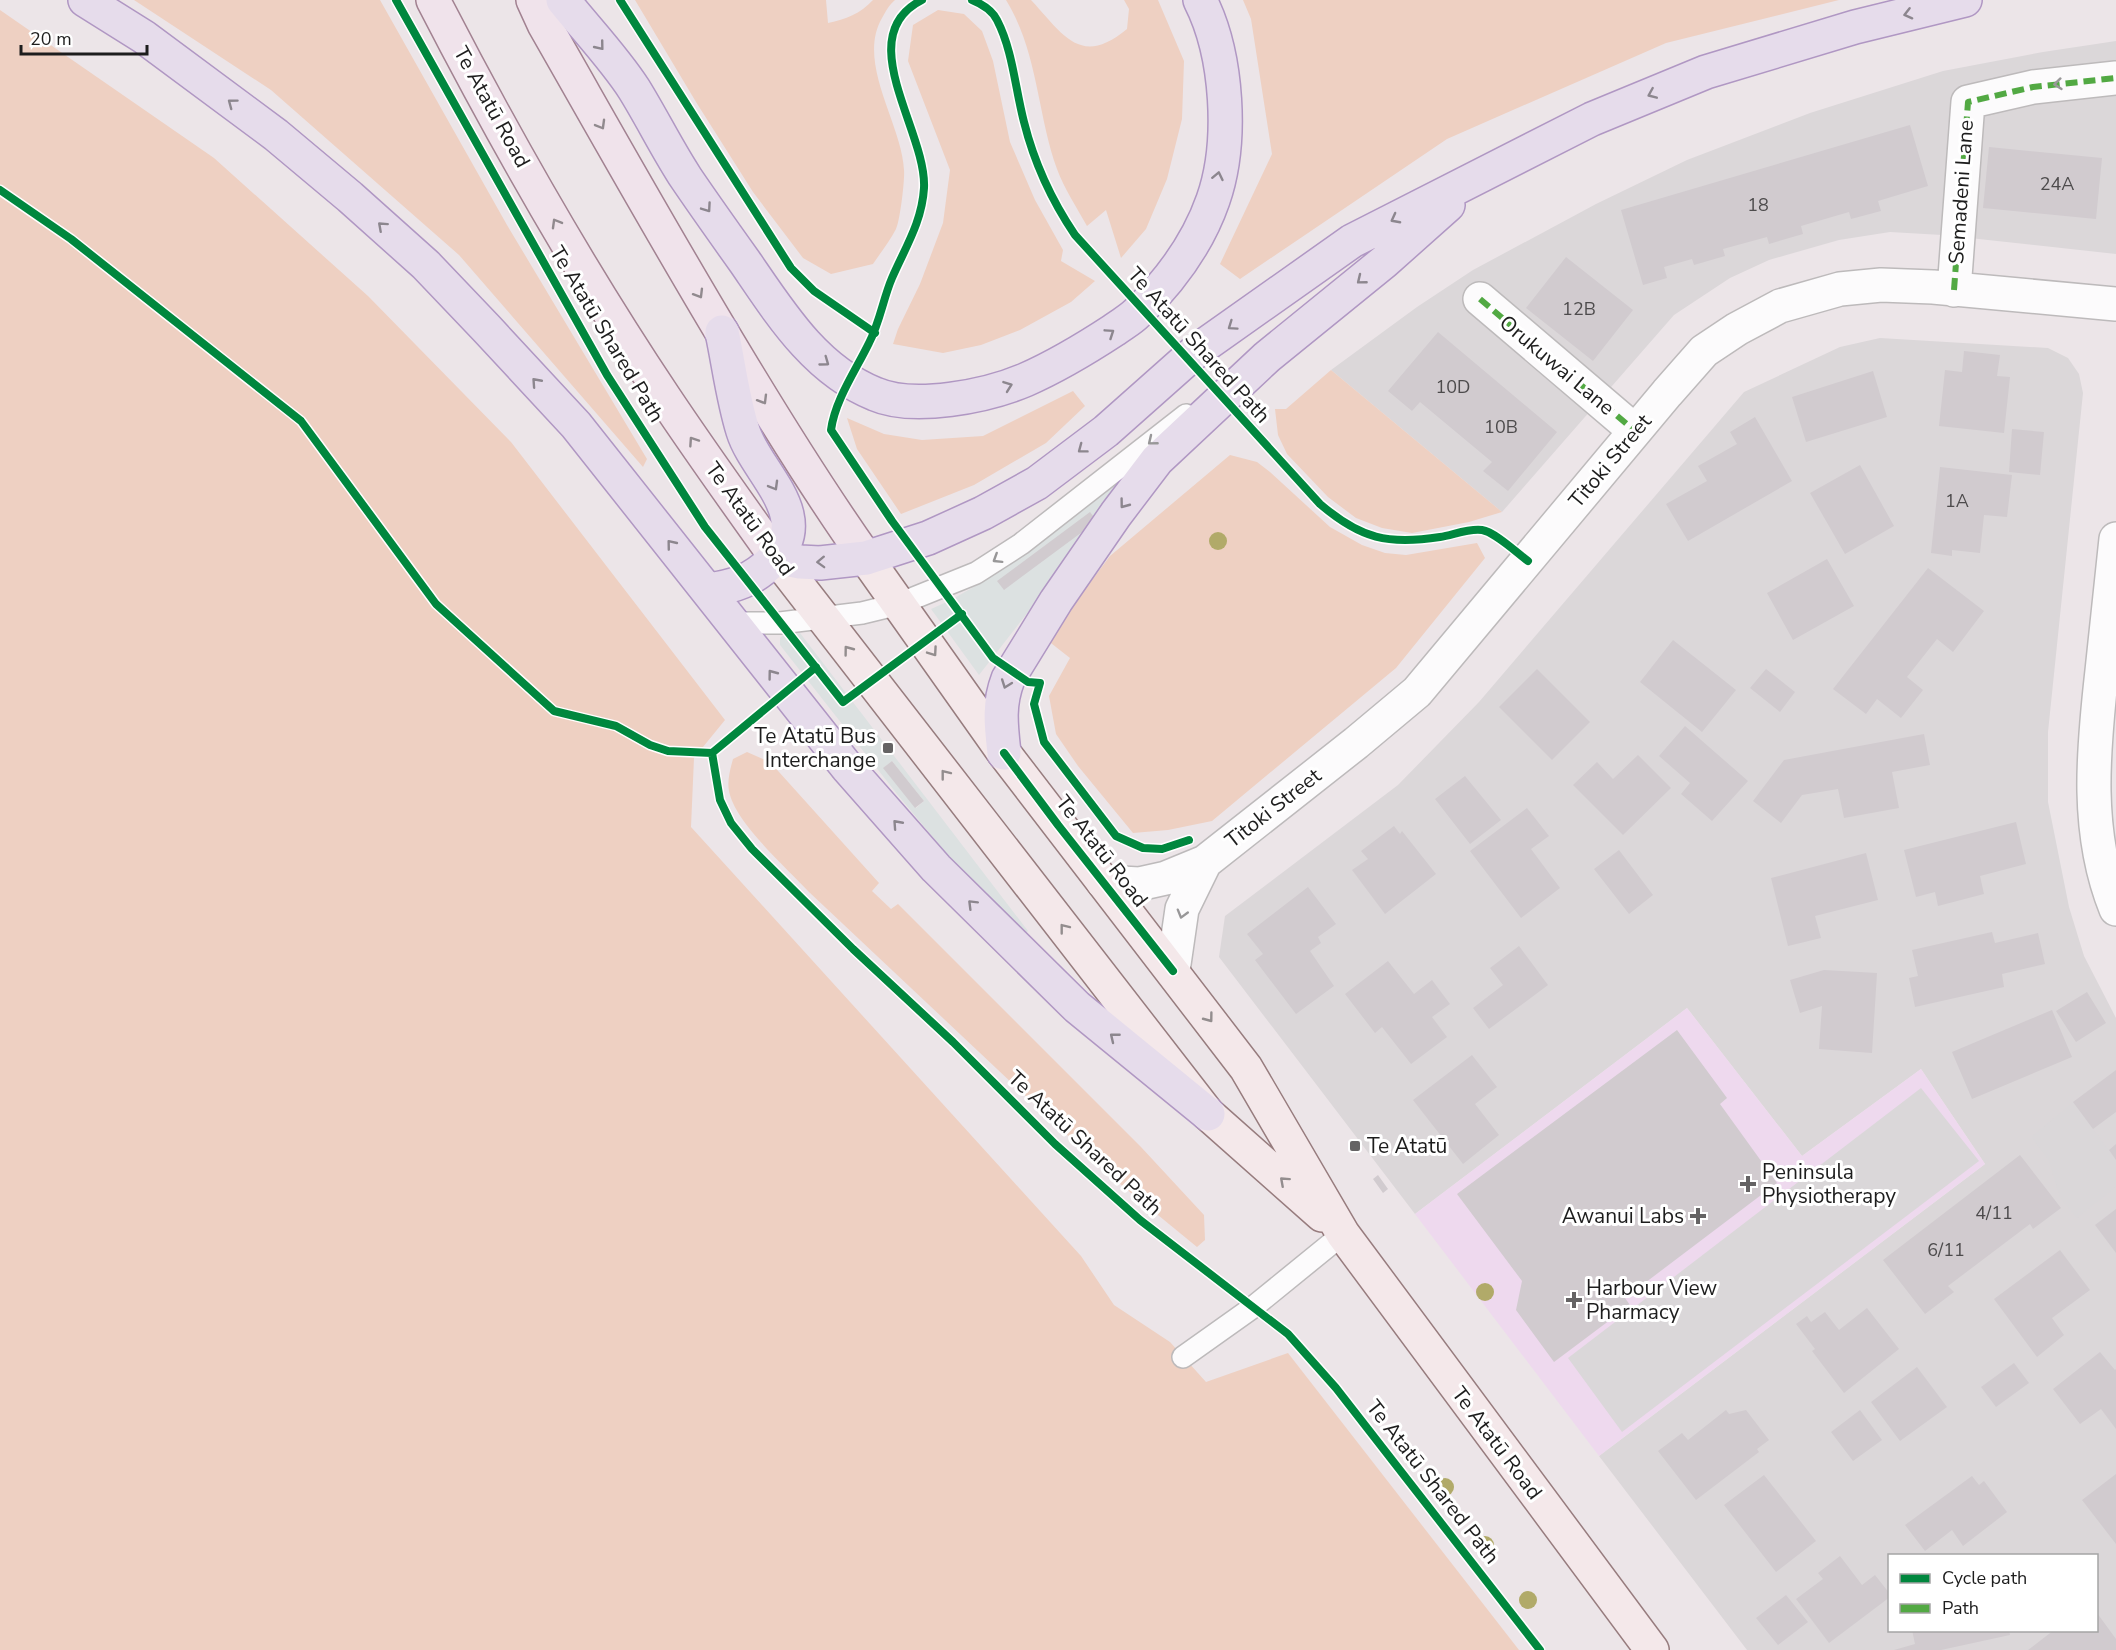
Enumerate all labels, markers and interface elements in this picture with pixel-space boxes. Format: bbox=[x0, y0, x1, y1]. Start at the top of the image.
one-way arrow bbox=[1904, 6, 1914, 19]
scale bar bbox=[21, 18, 147, 56]
text: 20 m bbox=[30, 27, 72, 51]
one-way arrow bbox=[592, 39, 603, 50]
street label: Te Atatū Road bbox=[447, 41, 537, 173]
one-way arrow bbox=[2053, 77, 2062, 90]
one-way arrow bbox=[1647, 87, 1658, 99]
one-way arrow bbox=[227, 99, 238, 110]
one-way arrow bbox=[594, 119, 605, 129]
street label: Semadeni Lane bbox=[1942, 119, 1980, 265]
one-way arrow bbox=[1211, 172, 1224, 182]
house number: 24A bbox=[2040, 172, 2074, 196]
house number: 18 bbox=[1747, 193, 1769, 217]
one-way arrow bbox=[700, 201, 711, 212]
one-way arrow bbox=[1391, 212, 1402, 223]
one-way arrow bbox=[552, 219, 563, 229]
one-way arrow bbox=[379, 222, 389, 233]
street label: Te Atatū Shared Path bbox=[543, 241, 671, 427]
street label: Te Atatū Shared Path bbox=[1121, 261, 1277, 429]
one-way arrow bbox=[1357, 273, 1368, 284]
one-way arrow bbox=[692, 288, 703, 298]
house number: 12B bbox=[1562, 297, 1596, 321]
street label: Orukuwai Lane bbox=[1494, 309, 1620, 421]
one-way arrow bbox=[1228, 319, 1239, 330]
one-way arrow bbox=[1104, 328, 1114, 340]
one-way arrow bbox=[818, 355, 829, 366]
house number: 10D bbox=[1436, 375, 1470, 399]
one-way arrow bbox=[532, 378, 543, 389]
one-way arrow bbox=[1002, 381, 1013, 394]
one-way arrow bbox=[756, 394, 768, 404]
street label: Titoki Street bbox=[1562, 408, 1658, 514]
house number: 10B bbox=[1484, 415, 1518, 439]
one-way arrow bbox=[1148, 433, 1159, 444]
one-way arrow bbox=[690, 436, 701, 447]
one-way arrow bbox=[1077, 442, 1088, 453]
street label: Te Atatū Road bbox=[699, 456, 801, 582]
one-way arrow bbox=[766, 480, 778, 490]
house number: 1A bbox=[1945, 489, 1969, 513]
one-way arrow bbox=[1120, 497, 1131, 508]
one-way arrow bbox=[667, 540, 678, 551]
one-way arrow bbox=[993, 552, 1003, 564]
one-way arrow bbox=[816, 556, 825, 569]
one-way arrow bbox=[844, 646, 855, 657]
one-way arrow bbox=[925, 646, 936, 657]
one-way arrow bbox=[769, 670, 780, 681]
one-way arrow bbox=[1001, 679, 1014, 689]
place label: Te Atatū Bus Interchange bbox=[754, 722, 876, 774]
marker: Te Atatū Bus Interchange bbox=[881, 741, 895, 755]
street label: Titoki Street bbox=[1219, 761, 1327, 854]
one-way arrow bbox=[941, 769, 952, 780]
street label: Te Atatū Road bbox=[1050, 789, 1154, 913]
one-way arrow bbox=[893, 820, 904, 831]
one-way arrow bbox=[969, 900, 980, 911]
one-way arrow bbox=[1176, 909, 1189, 919]
one-way arrow bbox=[1060, 924, 1071, 935]
one-way arrow bbox=[1201, 1011, 1212, 1022]
one-way arrow bbox=[1110, 1034, 1121, 1045]
street label: Te Atatū Shared Path bbox=[1002, 1064, 1168, 1222]
place label: Te Atatū bbox=[1367, 1132, 1447, 1160]
marker: Te Atatū bbox=[1348, 1139, 1362, 1153]
place label: Peninsula Physiotherapy bbox=[1762, 1158, 1896, 1210]
marker: Peninsula Physiotherapy bbox=[1739, 1175, 1757, 1193]
one-way arrow bbox=[1280, 1177, 1291, 1188]
house number: 4/11 bbox=[1975, 1201, 2013, 1225]
place label: Awanui Labs bbox=[1562, 1202, 1684, 1230]
marker: Awanui Labs bbox=[1689, 1207, 1707, 1225]
house number: 6/11 bbox=[1927, 1238, 1965, 1262]
place label: Harbour View Pharmacy bbox=[1586, 1274, 1718, 1326]
marker: Harbour View Pharmacy bbox=[1567, 1293, 1581, 1307]
street label: Te Atatū Road bbox=[1445, 1381, 1549, 1505]
street label: Te Atatū Shared Path bbox=[1360, 1394, 1506, 1570]
legend bbox=[1888, 1554, 2098, 1632]
text: Cycle path bbox=[1942, 1566, 2027, 1590]
text: Path bbox=[1942, 1596, 1979, 1620]

